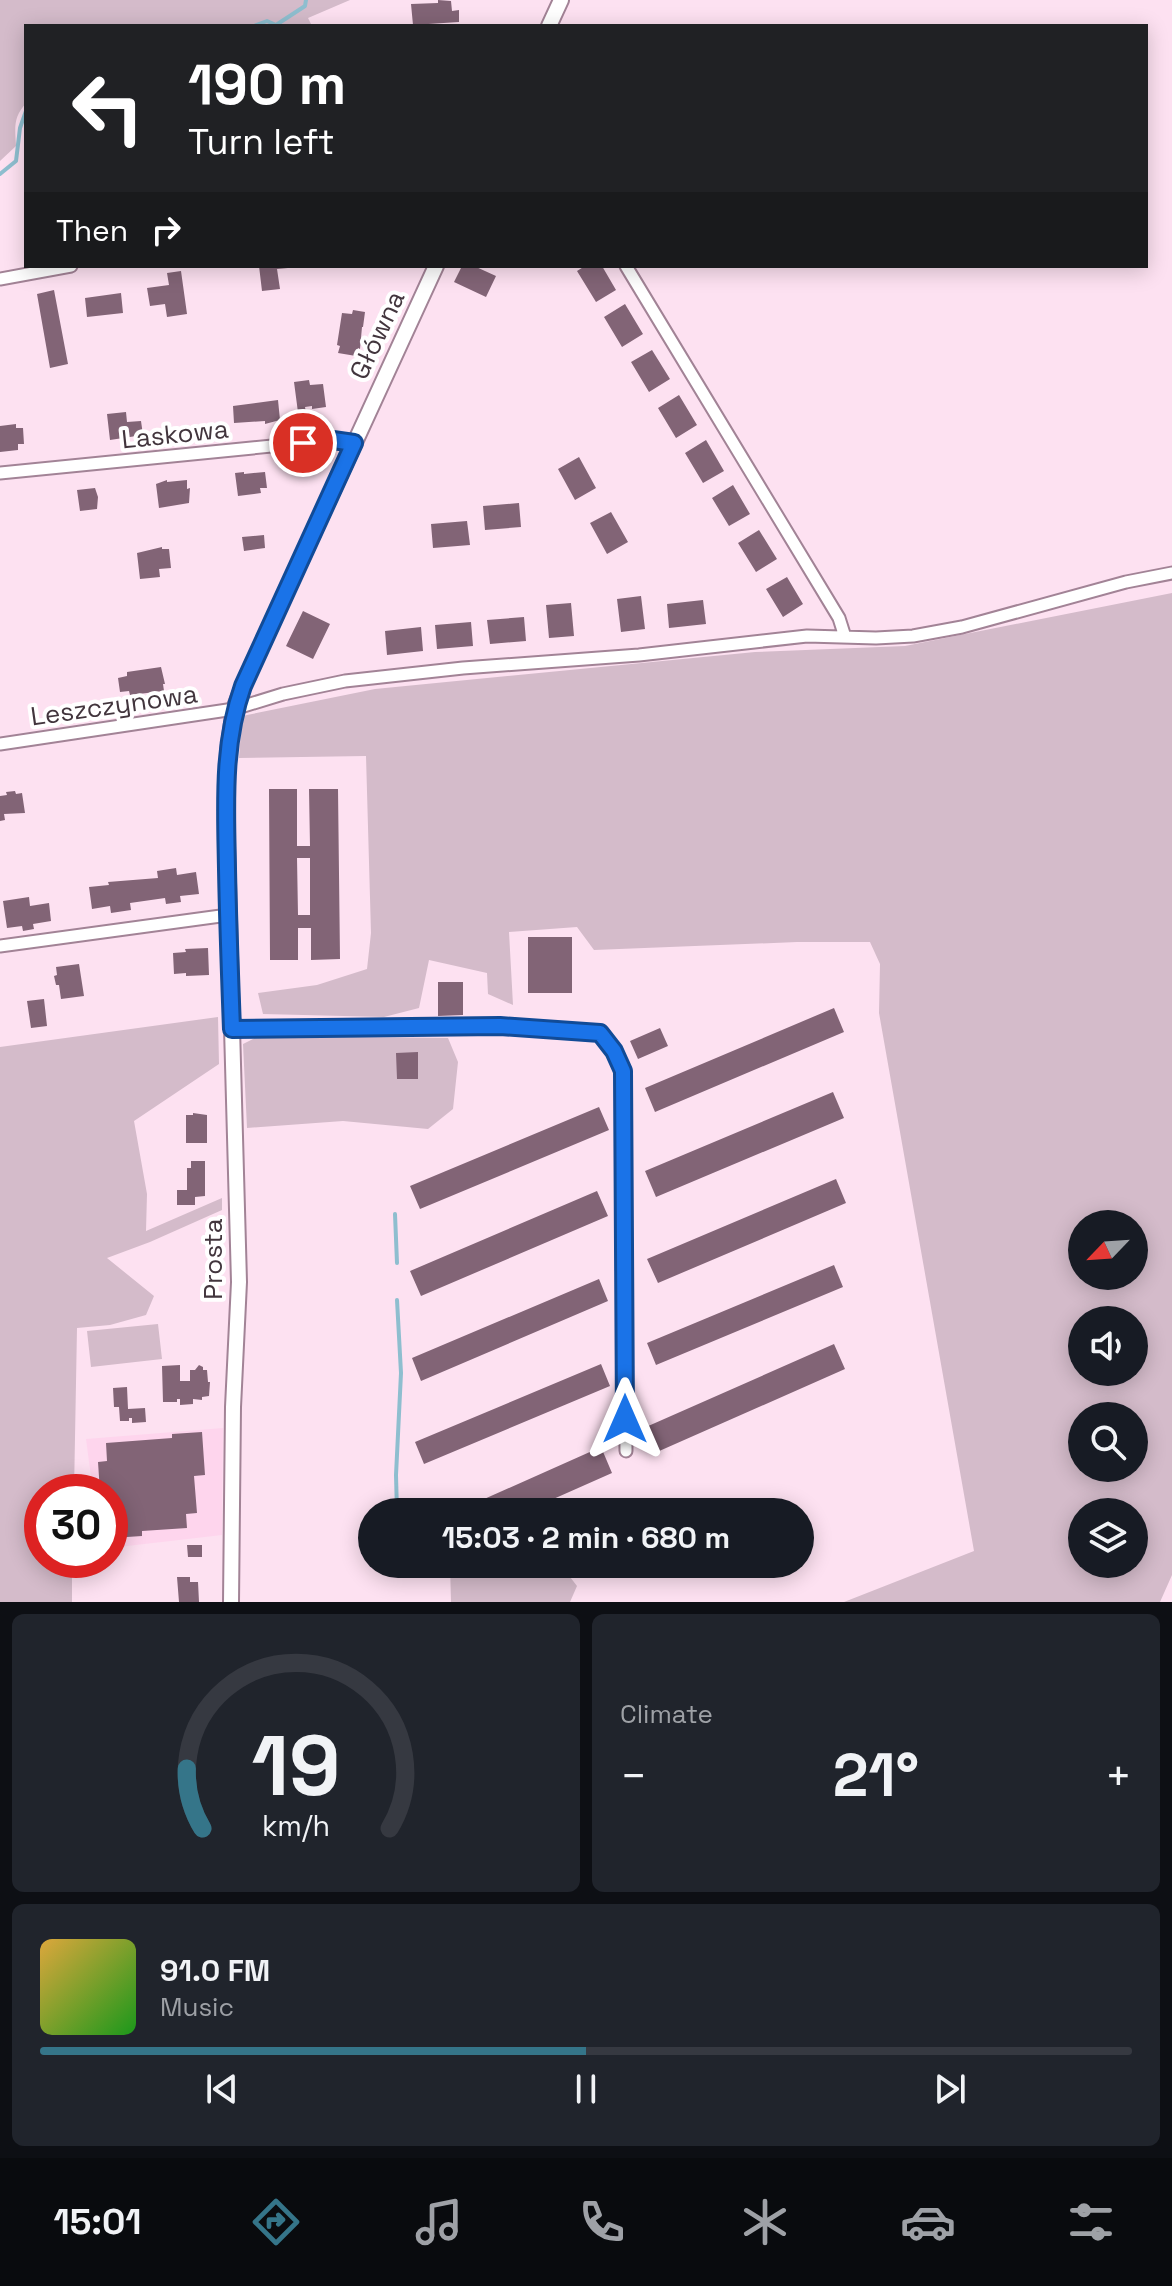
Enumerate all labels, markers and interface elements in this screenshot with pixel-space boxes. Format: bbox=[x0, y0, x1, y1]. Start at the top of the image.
text: 190 m bbox=[188, 49, 346, 120]
icon: left bbox=[56, 56, 160, 160]
text: Turn left bbox=[188, 119, 335, 165]
icon: right bbox=[144, 208, 188, 252]
text: Then bbox=[56, 211, 128, 250]
street label: Główna bbox=[342, 285, 412, 385]
pin bbox=[269, 409, 337, 477]
street label: Laskowa bbox=[120, 411, 230, 457]
icon: arrive bbox=[281, 421, 325, 465]
street label: Leszczynowa bbox=[28, 676, 200, 734]
north arrow bbox=[1068, 1210, 1148, 1290]
map controls bbox=[1068, 1210, 1148, 1578]
street label: Prosta bbox=[196, 1218, 230, 1300]
button: sound bbox=[1068, 1306, 1148, 1386]
position arrow bbox=[583, 1377, 667, 1461]
button: search bbox=[1068, 1402, 1148, 1482]
speed limit sign: 30 bbox=[24, 1474, 128, 1578]
button: layers bbox=[1068, 1498, 1148, 1578]
text: 15:03 · 2 min · 680 m bbox=[442, 1518, 730, 1557]
text: Climate bbox=[620, 1697, 713, 1731]
text: 19 bbox=[251, 1713, 341, 1819]
text: 21° bbox=[833, 1737, 919, 1814]
text: − bbox=[620, 1748, 647, 1804]
text: + bbox=[1105, 1748, 1132, 1804]
text: km/h bbox=[262, 1808, 330, 1844]
text: 91.0 FM bbox=[160, 1951, 270, 1990]
text: Music bbox=[160, 1990, 234, 2024]
icon: previous bbox=[200, 2067, 244, 2111]
icon: pause bbox=[564, 2067, 608, 2111]
icon: next bbox=[928, 2067, 972, 2111]
icon: directions bbox=[248, 2194, 304, 2250]
icon: music bbox=[411, 2194, 467, 2250]
icon: phone bbox=[574, 2194, 630, 2250]
icon: climate bbox=[737, 2194, 793, 2250]
icon: car bbox=[900, 2194, 956, 2250]
icon: filters bbox=[1063, 2194, 1119, 2250]
text: 15:01 bbox=[53, 2199, 142, 2245]

